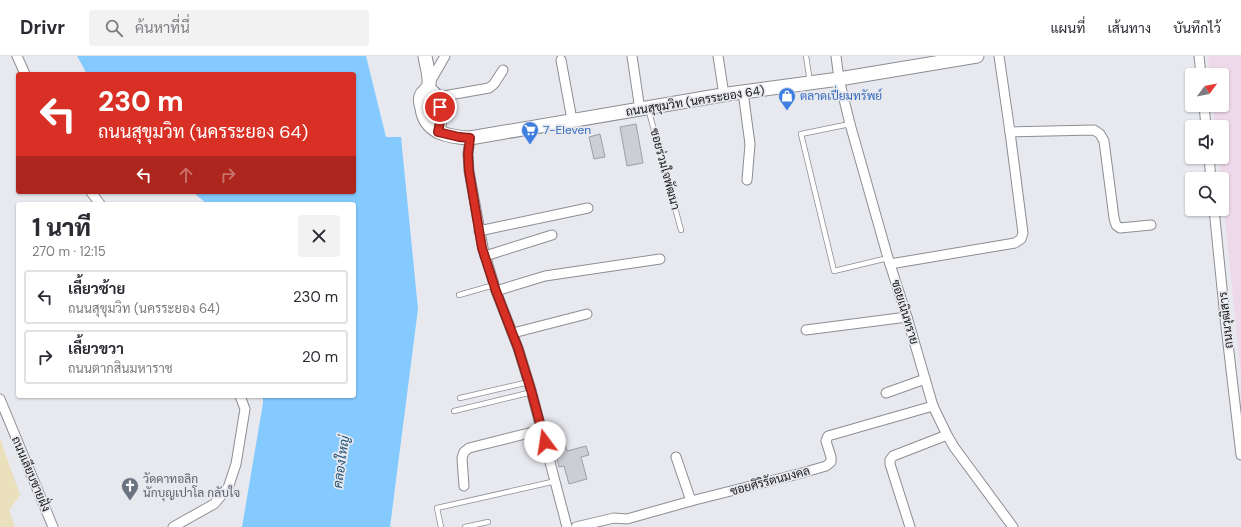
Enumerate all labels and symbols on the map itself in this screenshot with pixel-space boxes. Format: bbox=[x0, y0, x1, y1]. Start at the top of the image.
north arrow bbox=[1185, 68, 1229, 112]
street label: ถนนสุขุมวิท (นครระยอง 64) bbox=[625, 82, 766, 121]
place label: ตลาดเปี่ยมทรัพย์ bbox=[800, 85, 882, 104]
shop icon: ตลาดเปี่ยมทรัพย์ bbox=[777, 86, 797, 111]
pin bbox=[423, 90, 457, 124]
supermarket icon: 7-Eleven bbox=[520, 120, 540, 145]
place label: 7-Eleven bbox=[543, 122, 591, 138]
street label: ซอยร่วมใจพัฒนา bbox=[646, 126, 684, 212]
street label: ซอยเนินทราย bbox=[888, 278, 922, 346]
street label: ถนนวุฒิสาร bbox=[1215, 291, 1238, 349]
position arrow bbox=[524, 421, 566, 463]
street label: ถนนเลียบชายฝั่ง bbox=[8, 433, 56, 514]
water label: คลองใหญ่ bbox=[329, 434, 353, 489]
street label: ซอยศิริรัตนมงคล bbox=[728, 463, 812, 499]
place label: วัดคาทอลิก นักบุญเปาโล กลับใจ bbox=[143, 471, 240, 502]
church icon: วัดคาทอลิก นักบุญเปาโล กลับใจ bbox=[120, 476, 140, 501]

